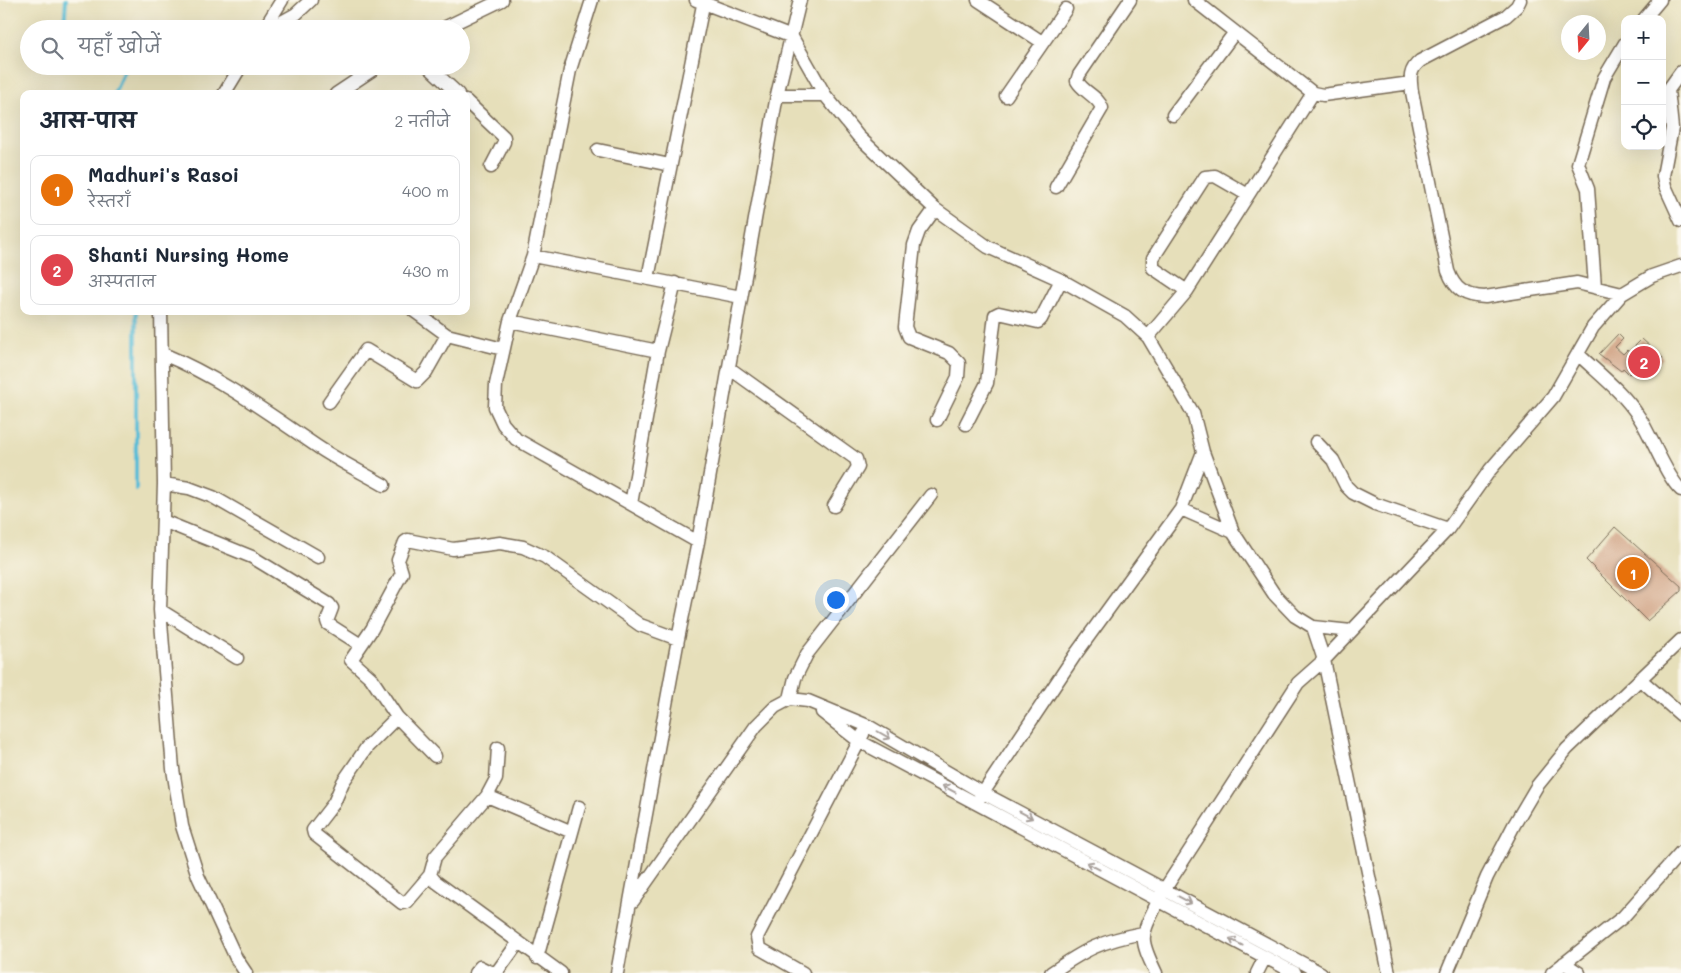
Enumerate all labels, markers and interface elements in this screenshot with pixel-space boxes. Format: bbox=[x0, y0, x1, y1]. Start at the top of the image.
north arrow bbox=[1561, 15, 1606, 60]
map controls bbox=[1621, 15, 1666, 150]
button: + bbox=[1621, 15, 1666, 60]
search box bbox=[20, 20, 470, 75]
text: यहाँ खोजें bbox=[78, 33, 161, 58]
icon: search bbox=[38, 34, 66, 62]
button: − bbox=[1621, 60, 1666, 105]
button: locate bbox=[1621, 105, 1666, 150]
text: आस-पास bbox=[40, 106, 136, 133]
text: 2 नतीजे bbox=[394, 110, 450, 131]
text: Madhuri's Rasoi bbox=[88, 162, 239, 187]
text: 1 bbox=[53, 180, 61, 201]
text: 400 m bbox=[402, 180, 449, 201]
text: रेस्तराँ bbox=[88, 190, 131, 211]
text: Shanti Nursing Home bbox=[88, 242, 289, 267]
text: 2 bbox=[53, 260, 61, 281]
text: 430 m bbox=[402, 260, 449, 281]
text: अस्पताल bbox=[88, 270, 156, 291]
pin: 2 bbox=[1628, 343, 1660, 381]
pin: 1 bbox=[1617, 554, 1649, 592]
your location bbox=[823, 587, 849, 613]
one-way arrow bbox=[877, 731, 891, 741]
one-way arrow bbox=[942, 784, 957, 794]
one-way arrow bbox=[1018, 811, 1032, 821]
one-way arrow bbox=[1085, 861, 1100, 871]
one-way arrow bbox=[1177, 895, 1192, 905]
one-way arrow bbox=[1229, 937, 1244, 946]

